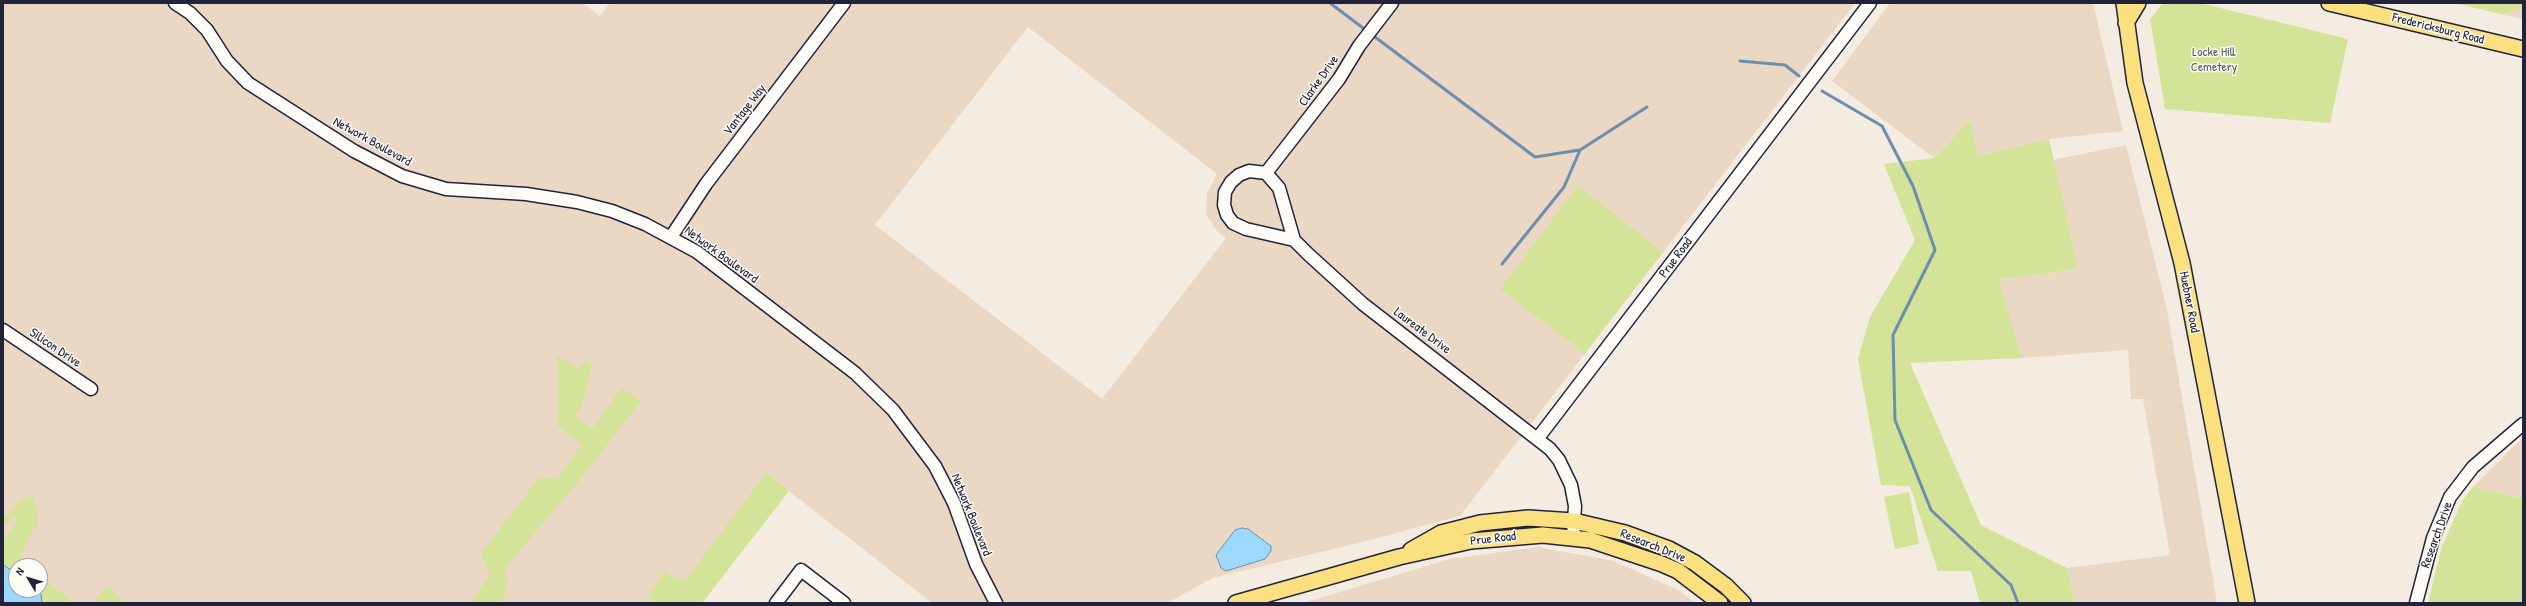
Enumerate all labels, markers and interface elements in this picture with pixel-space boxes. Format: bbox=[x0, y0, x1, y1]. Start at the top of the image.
street label: Fredericksburg Road bbox=[2390, 10, 2486, 48]
park label: Locke Hill Cemetery bbox=[2191, 45, 2237, 76]
street label: Clarke Drive bbox=[1296, 52, 1342, 110]
street label: Vantage Way bbox=[720, 81, 770, 139]
street label: Network Boulevard bbox=[330, 114, 414, 170]
street label: Network Boulevard bbox=[681, 223, 761, 287]
street label: Prue Road bbox=[1656, 235, 1696, 281]
street label: Huebner Road bbox=[2175, 270, 2203, 334]
street label: Laureate Drive bbox=[1390, 304, 1454, 358]
street label: Silicon Drive bbox=[26, 325, 84, 371]
street label: Network Boulevard bbox=[947, 472, 995, 558]
street label: Research Drive bbox=[2418, 500, 2456, 570]
street label: Research Drive bbox=[1618, 526, 1688, 566]
street label: Prue Road bbox=[1469, 528, 1517, 550]
north arrow bbox=[8, 558, 48, 598]
text: N bbox=[12, 565, 27, 578]

